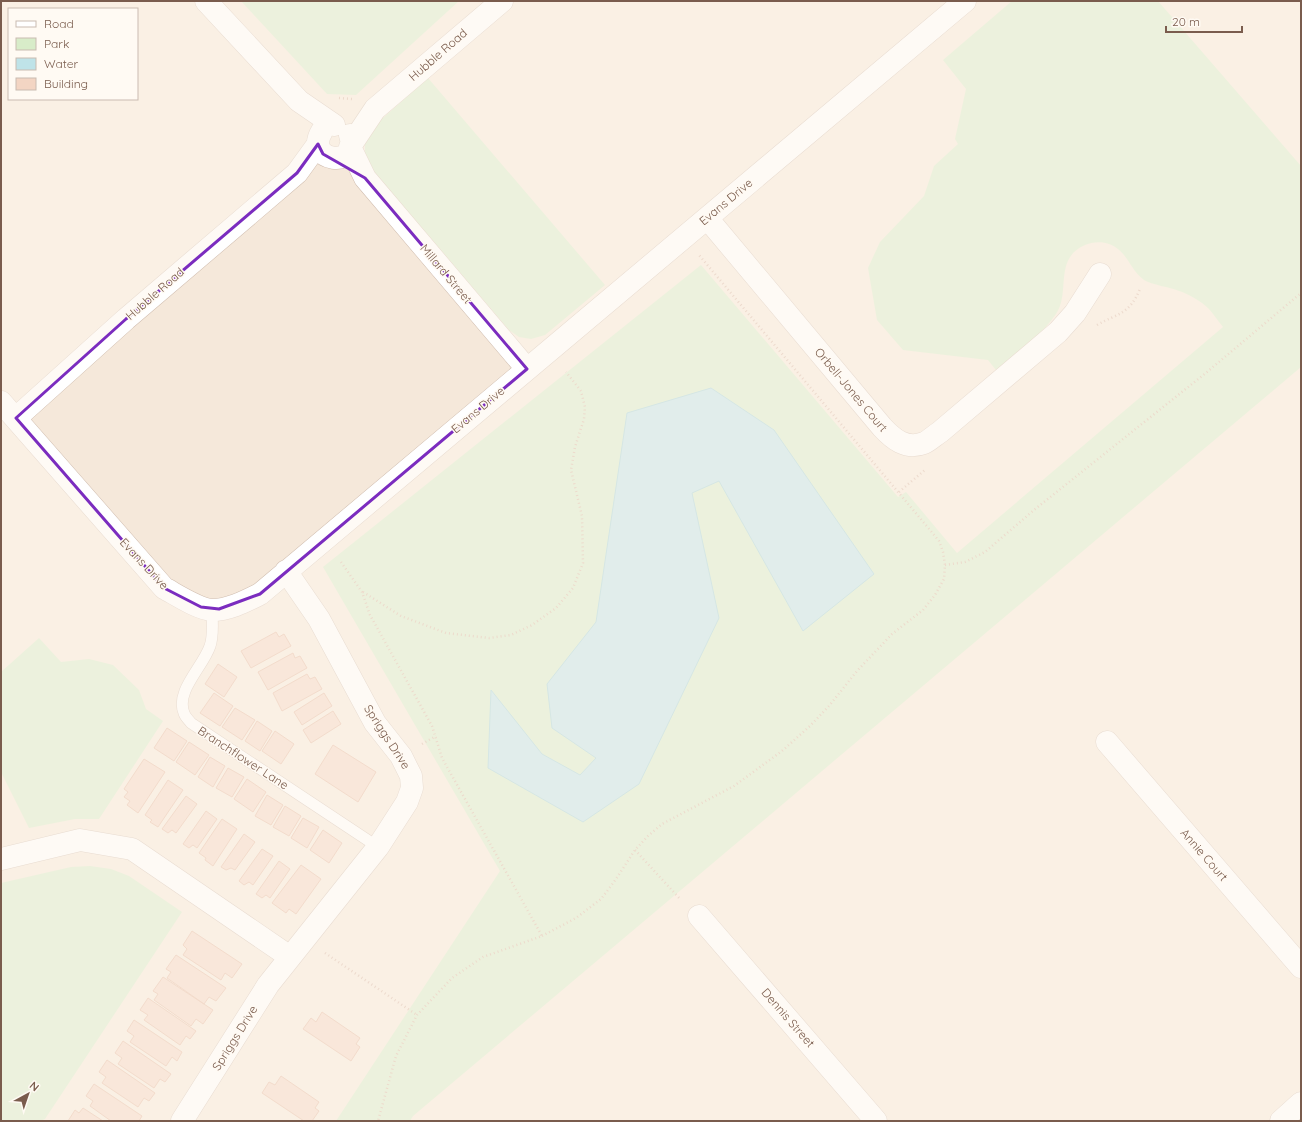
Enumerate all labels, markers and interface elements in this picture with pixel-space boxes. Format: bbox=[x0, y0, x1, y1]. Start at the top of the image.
legend bbox=[8, 8, 138, 100]
scale bar bbox=[1166, 8, 1242, 34]
text: 20 m bbox=[1172, 14, 1200, 29]
text: Road bbox=[44, 16, 74, 31]
street label: Hubble Road bbox=[405, 25, 470, 84]
text: Park bbox=[44, 36, 69, 51]
text: Water bbox=[44, 56, 79, 71]
text: Building bbox=[44, 76, 88, 91]
street label: Evans Drive bbox=[696, 175, 756, 228]
street label: Millard Street bbox=[417, 241, 476, 306]
street label: Hubble Road bbox=[122, 264, 187, 323]
street label: Orbell-Jones Court bbox=[812, 344, 891, 435]
street label: Evans Drive bbox=[448, 383, 508, 436]
street label: Evans Drive bbox=[117, 535, 172, 593]
street label: Spriggs Drive bbox=[361, 702, 414, 772]
street label: Branchflower Lane bbox=[195, 723, 292, 793]
street label: Annie Court bbox=[1177, 825, 1231, 884]
street label: Dennis Street bbox=[759, 985, 818, 1050]
street label: Spriggs Drive bbox=[209, 1002, 261, 1073]
north arrow bbox=[8, 1074, 48, 1114]
text: N bbox=[27, 1078, 42, 1094]

